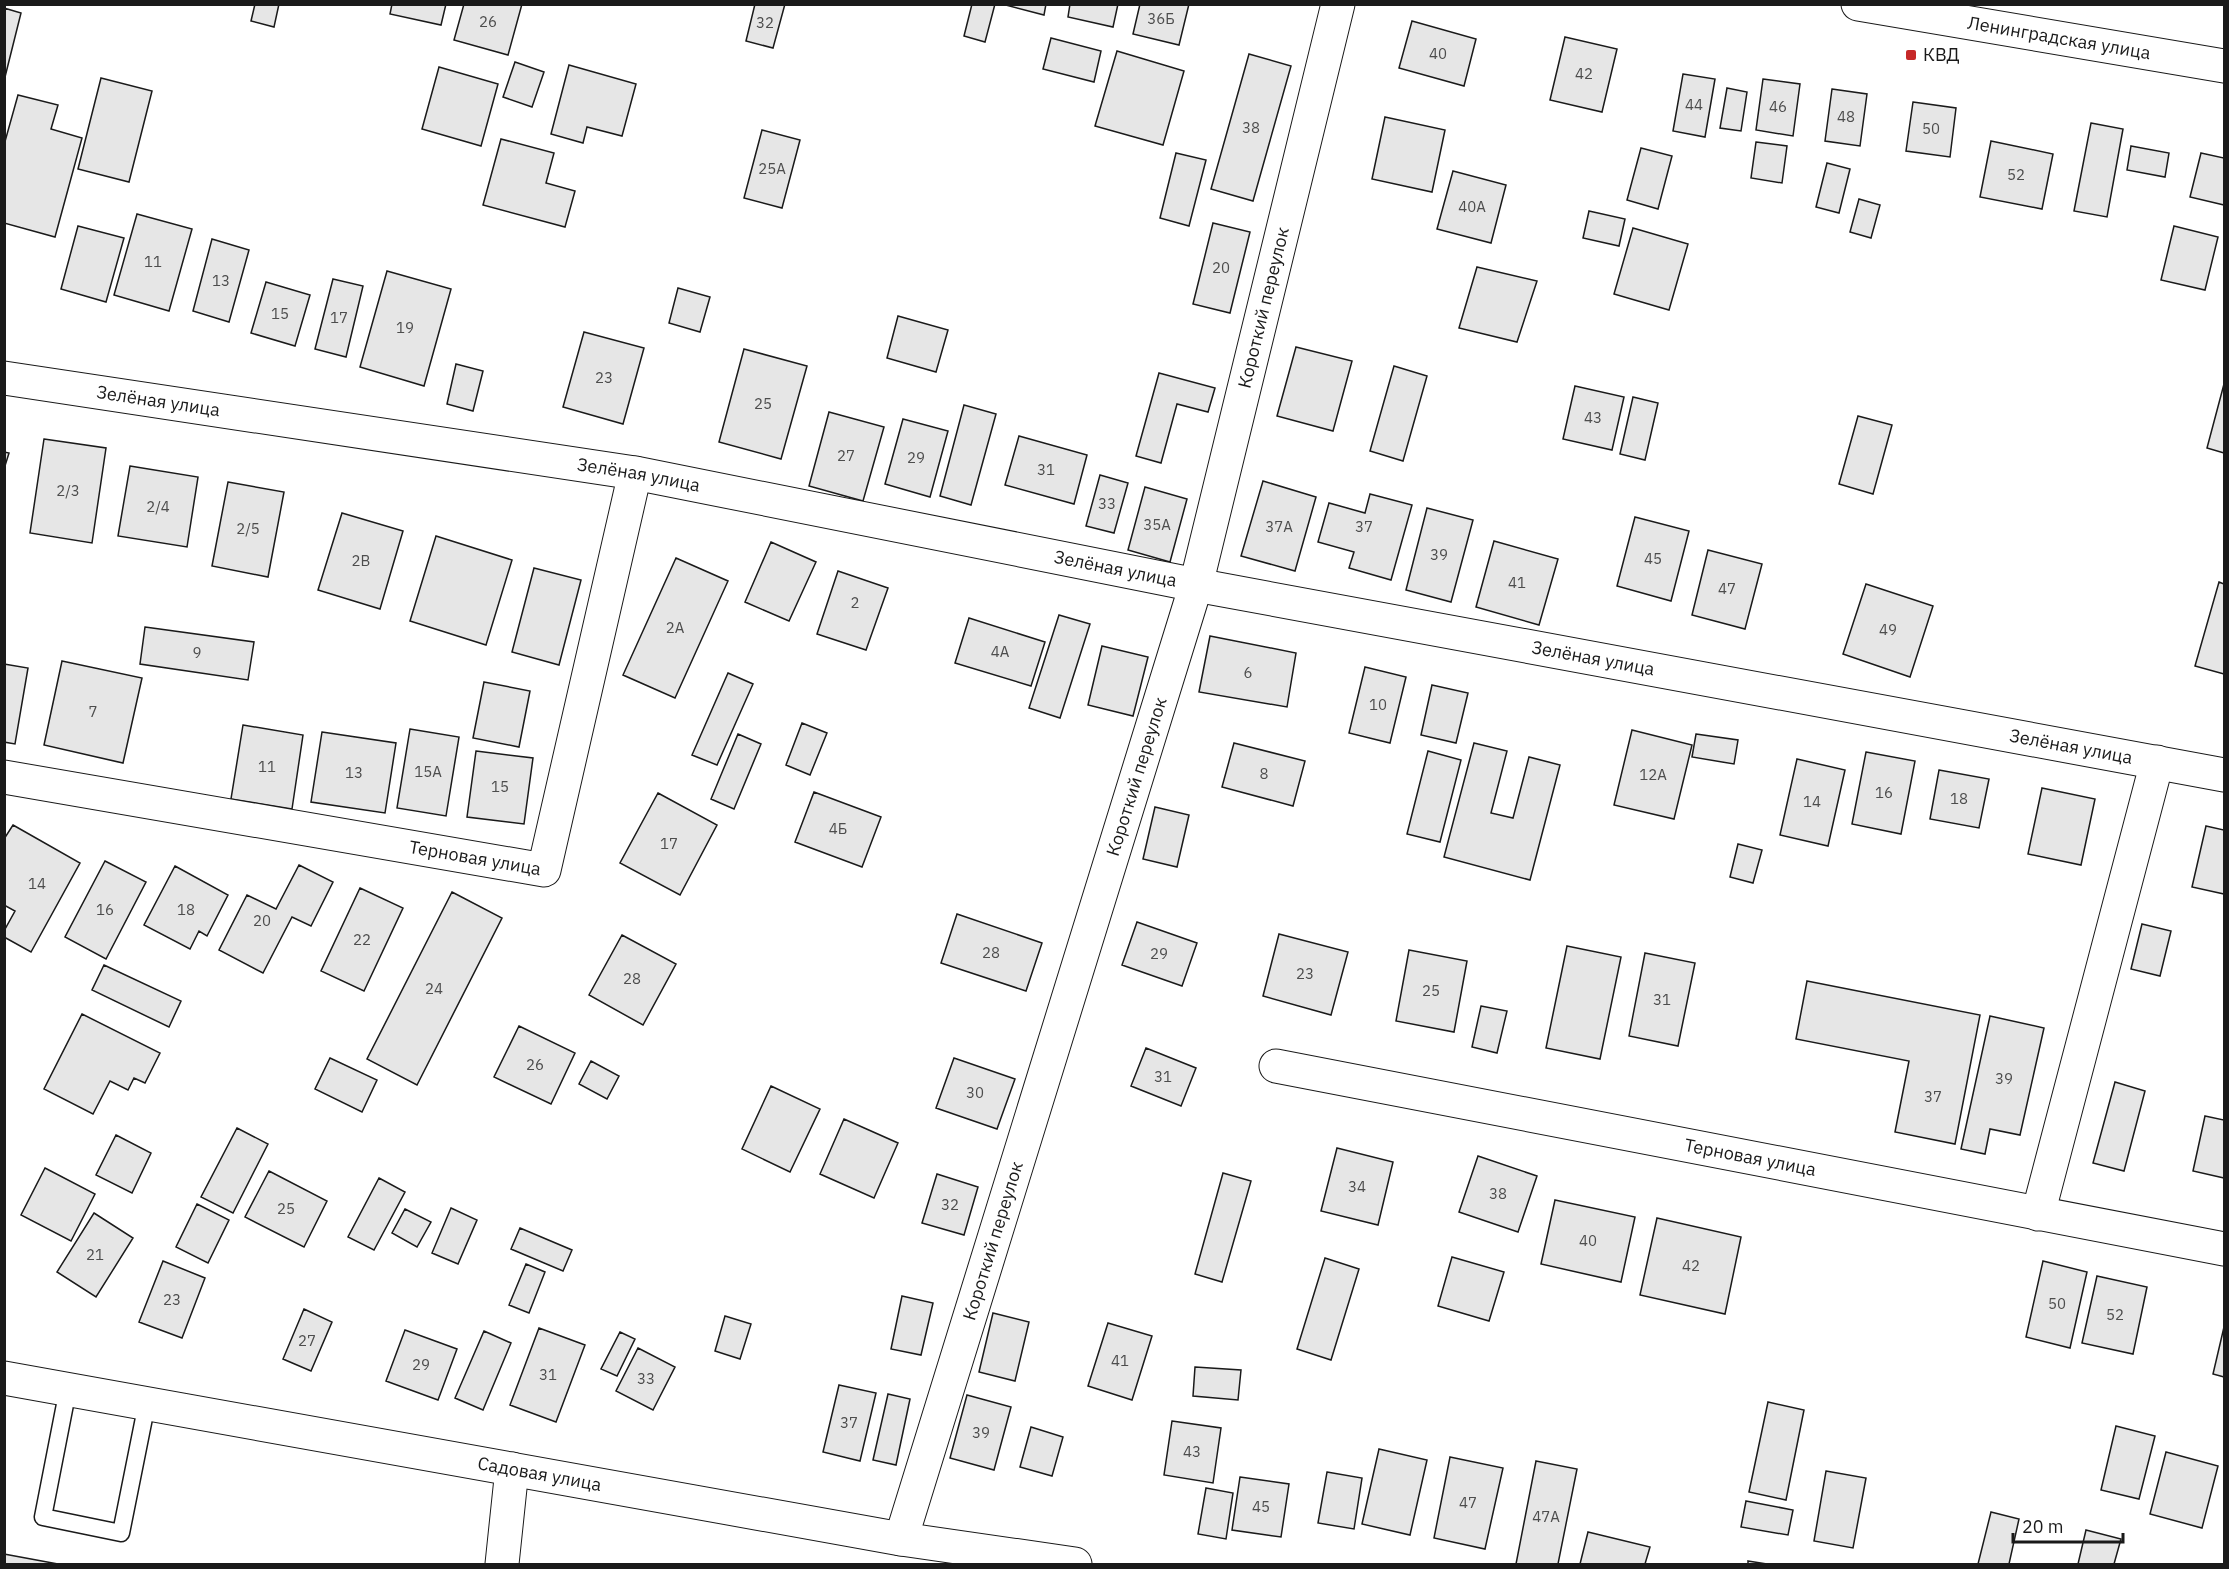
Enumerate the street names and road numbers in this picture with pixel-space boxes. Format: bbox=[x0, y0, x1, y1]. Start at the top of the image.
street label: Ленинградская улица bbox=[1966, 11, 2153, 64]
street label: Короткий переулок bbox=[1233, 225, 1294, 391]
street label: Зелёная улица bbox=[95, 380, 222, 421]
street label: Зелёная улица bbox=[576, 452, 703, 497]
street label: Зелёная улица bbox=[1052, 545, 1179, 592]
street label: Зелёная улица bbox=[1530, 635, 1657, 681]
street label: Короткий переулок bbox=[1101, 694, 1172, 859]
street label: Зелёная улица bbox=[2008, 724, 2135, 769]
street label: Терновая улица bbox=[407, 835, 543, 880]
street label: Терновая улица bbox=[1683, 1133, 1818, 1181]
street label: Короткий переулок bbox=[957, 1158, 1028, 1323]
street label: Садовая улица bbox=[476, 1451, 604, 1496]

